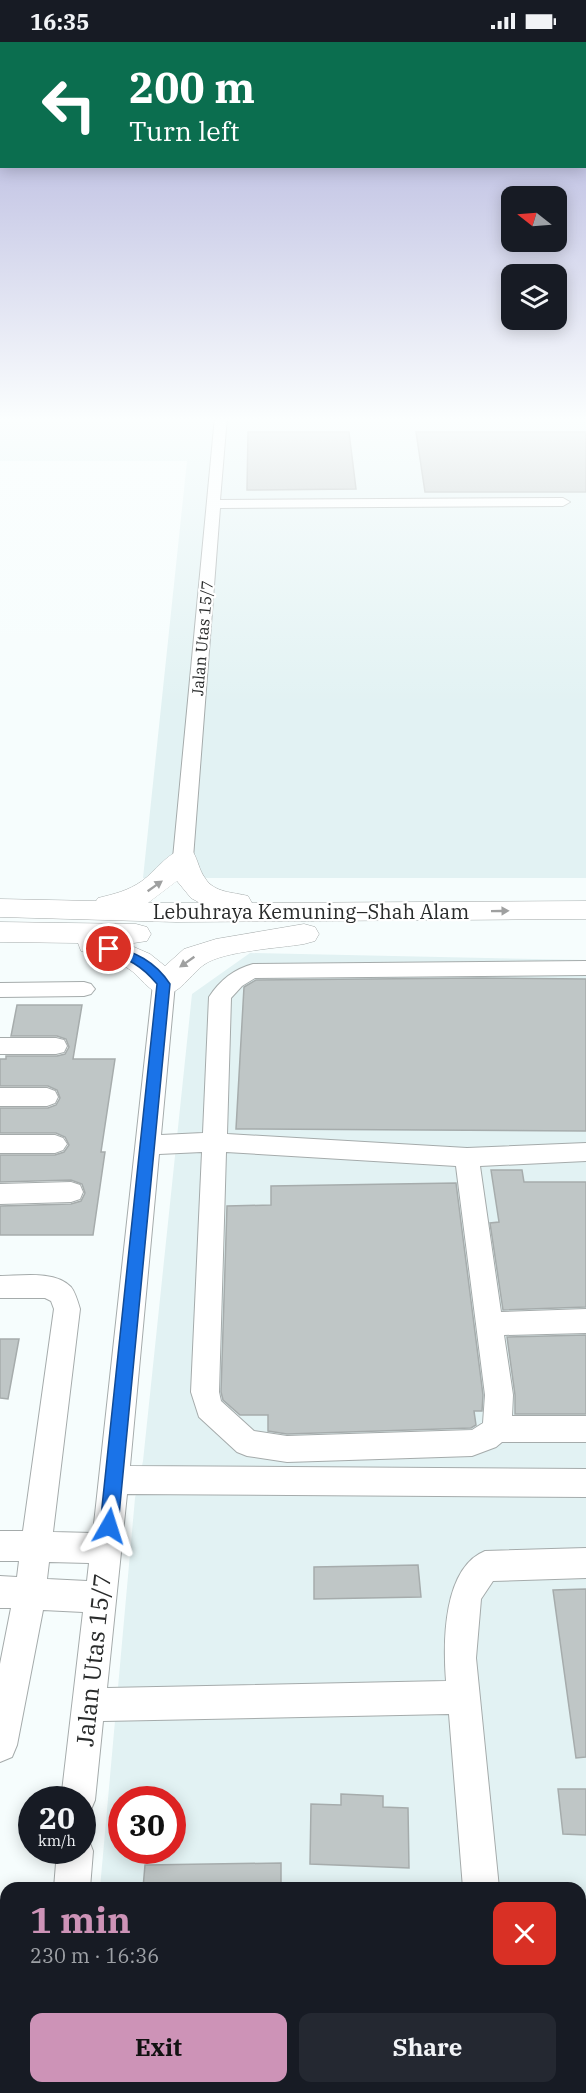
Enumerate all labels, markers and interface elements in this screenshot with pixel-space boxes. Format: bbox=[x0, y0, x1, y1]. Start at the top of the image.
text: 16:35 bbox=[30, 7, 89, 36]
text: 200 m bbox=[129, 60, 255, 115]
icon: left bbox=[30, 66, 108, 144]
text: Turn left bbox=[129, 113, 240, 148]
north arrow bbox=[501, 186, 567, 252]
map controls bbox=[501, 186, 567, 330]
button: layers bbox=[501, 264, 567, 330]
street label: Jalan Utas 15/7 bbox=[187, 579, 217, 697]
one-way arrow bbox=[146, 880, 163, 891]
street label: Lebuhraya Kemuning–Shah Alam bbox=[153, 898, 469, 925]
one-way arrow bbox=[491, 906, 510, 916]
pin bbox=[83, 923, 134, 974]
icon: arrive bbox=[92, 932, 125, 965]
one-way arrow bbox=[180, 956, 196, 968]
position arrow bbox=[77, 1494, 141, 1558]
street label: Jalan Utas 15/7 bbox=[68, 1572, 118, 1748]
speed limit sign: 30 bbox=[108, 1786, 186, 1864]
text: 20 bbox=[39, 1798, 75, 1837]
text: km/h bbox=[38, 1831, 76, 1850]
text: 1 min bbox=[30, 1896, 131, 1943]
button: close bbox=[493, 1902, 556, 1965]
text: 230 m · 16:36 bbox=[30, 1942, 159, 1969]
button: Exit bbox=[30, 2013, 287, 2082]
button: Share bbox=[299, 2013, 556, 2082]

